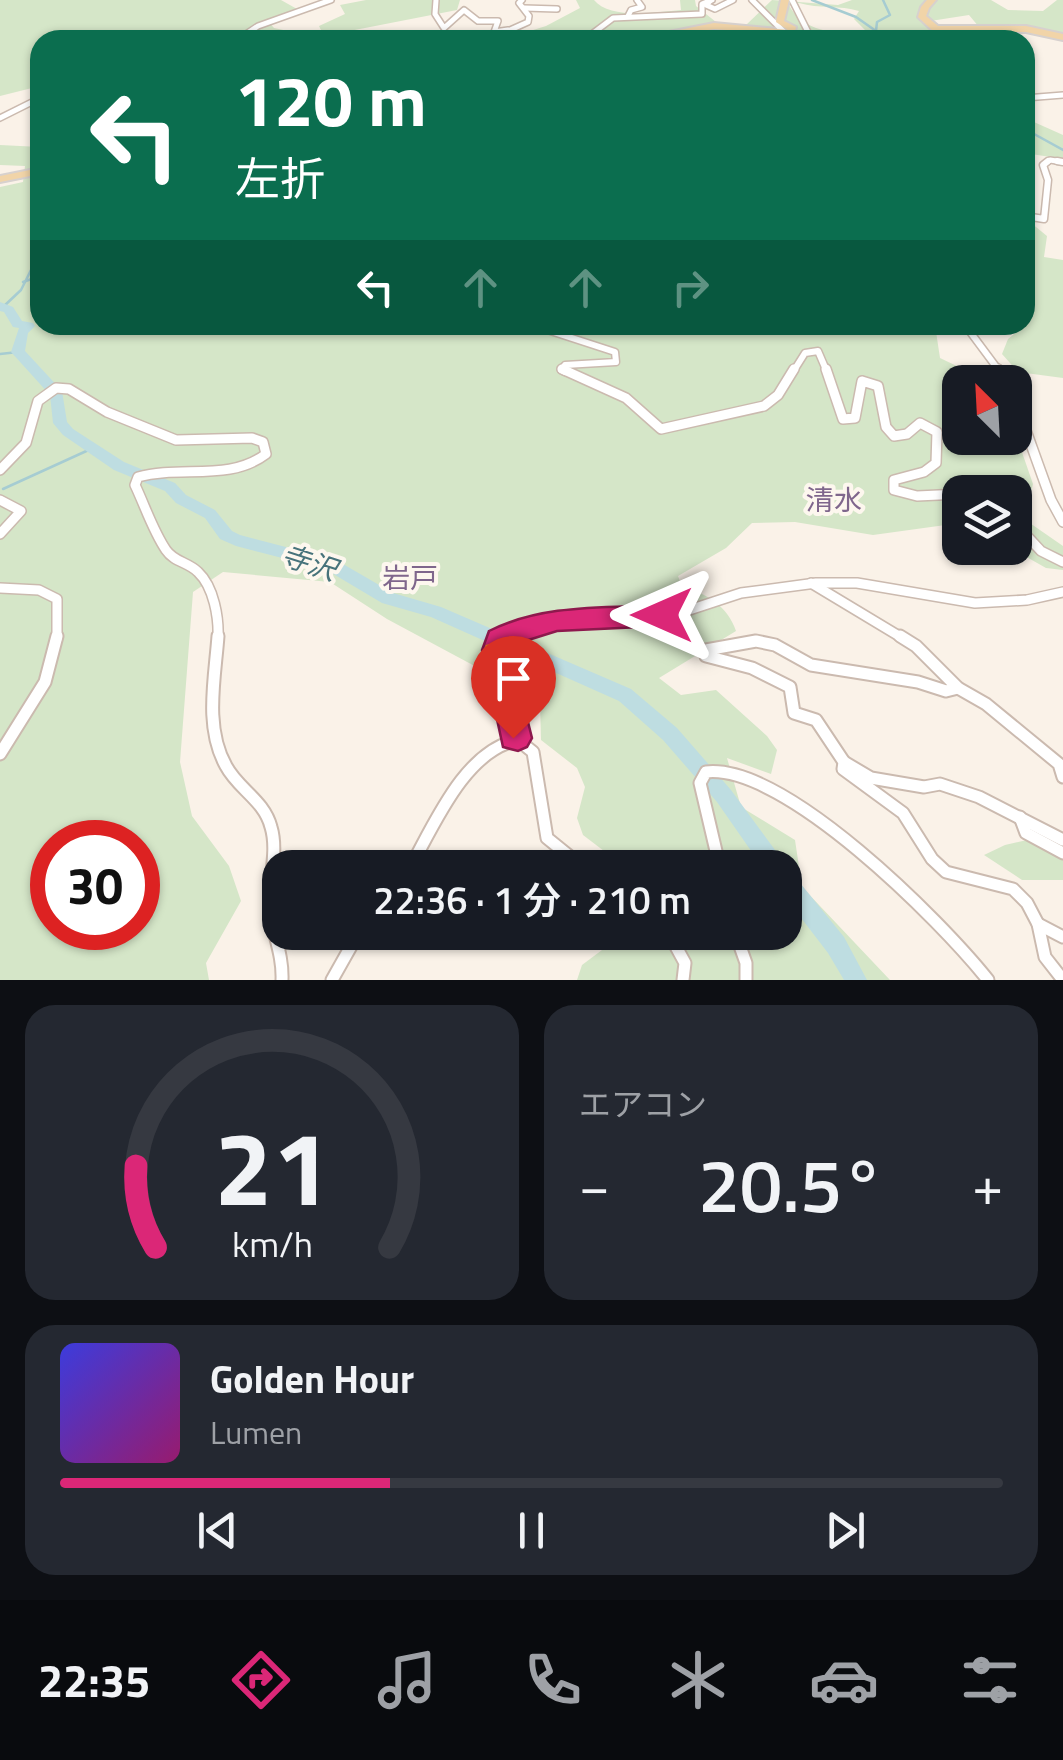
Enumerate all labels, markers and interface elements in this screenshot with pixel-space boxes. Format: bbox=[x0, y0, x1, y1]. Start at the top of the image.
text: 120 m bbox=[235, 47, 427, 153]
icon: left bbox=[70, 70, 200, 200]
text: 左折 bbox=[235, 144, 325, 212]
icon: left bbox=[348, 260, 403, 315]
icon: ahead bbox=[453, 260, 508, 315]
icon: ahead bbox=[558, 260, 613, 315]
icon: right bbox=[663, 260, 718, 315]
north arrow bbox=[942, 365, 1032, 455]
map controls bbox=[942, 365, 1032, 565]
button: layers bbox=[942, 475, 1032, 565]
district label: 清水 bbox=[806, 478, 862, 521]
water label: 寺沢 bbox=[276, 533, 346, 592]
district label: 岩戸 bbox=[382, 556, 438, 599]
position arrow bbox=[610, 563, 714, 667]
pin bbox=[471, 636, 556, 739]
icon: arrive bbox=[486, 651, 541, 706]
speed limit sign: 30 bbox=[30, 820, 160, 950]
text: 22:36 · 1 分 · 210 m bbox=[373, 871, 691, 929]
text: エアコン bbox=[579, 1080, 707, 1128]
text: 21 bbox=[214, 1087, 330, 1245]
text: 20.5° bbox=[698, 1127, 884, 1241]
text: − bbox=[579, 1143, 610, 1226]
text: + bbox=[972, 1143, 1003, 1226]
text: km/h bbox=[232, 1216, 312, 1271]
text: Golden Hour bbox=[210, 1350, 414, 1408]
text: Lumen bbox=[210, 1408, 302, 1456]
icon: previous bbox=[190, 1503, 245, 1558]
icon: pause bbox=[504, 1503, 559, 1558]
icon: next bbox=[818, 1503, 873, 1558]
icon: directions bbox=[226, 1645, 296, 1715]
icon: music bbox=[372, 1645, 442, 1715]
icon: phone bbox=[518, 1645, 588, 1715]
icon: climate bbox=[663, 1645, 733, 1715]
icon: car bbox=[809, 1645, 879, 1715]
icon: filters bbox=[955, 1645, 1025, 1715]
text: 22:35 bbox=[38, 1646, 150, 1714]

